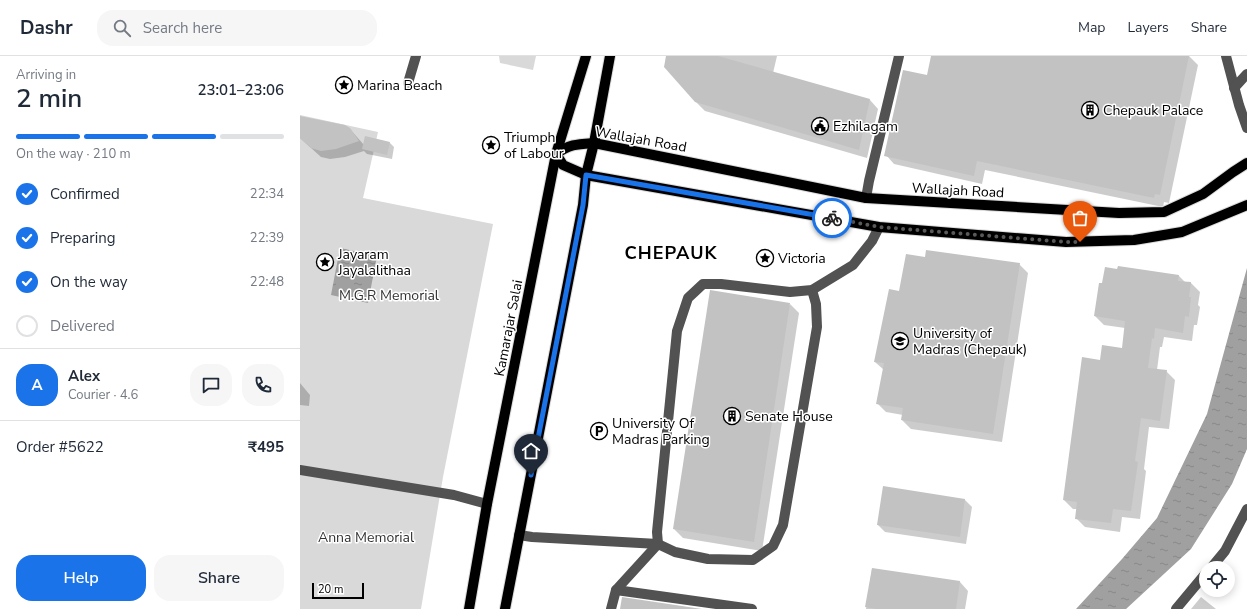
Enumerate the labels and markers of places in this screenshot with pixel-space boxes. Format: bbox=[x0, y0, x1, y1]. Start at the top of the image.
place icon: Marina Beach bbox=[334, 75, 354, 95]
place label: Marina Beach bbox=[357, 76, 442, 95]
building icon: Chepauk Palace bbox=[1080, 100, 1100, 120]
place label: Chepauk Palace bbox=[1103, 101, 1203, 120]
public building icon: Ezhilagam bbox=[810, 116, 830, 136]
place label: Ezhilagam bbox=[833, 117, 898, 136]
place label: Triumph of Labour bbox=[504, 128, 564, 163]
place icon: Triumph of Labour bbox=[481, 135, 501, 155]
pin bbox=[1063, 201, 1097, 242]
place label: Jayaram Jayalalithaa bbox=[337, 245, 411, 280]
place icon: Victoria bbox=[755, 248, 775, 268]
place label: Victoria bbox=[777, 249, 826, 268]
place icon: Jayaram Jayalalithaa bbox=[315, 252, 335, 272]
place label: University of Madras (Chepauk) bbox=[913, 324, 1027, 359]
school or university icon: University of Madras (Chepauk) bbox=[890, 331, 910, 351]
building icon: Senate House bbox=[722, 406, 742, 426]
place label: Senate House bbox=[745, 407, 833, 426]
place label: University Of Madras Parking bbox=[612, 414, 710, 449]
parking icon: University Of Madras Parking bbox=[589, 421, 609, 441]
pin bbox=[514, 434, 548, 475]

